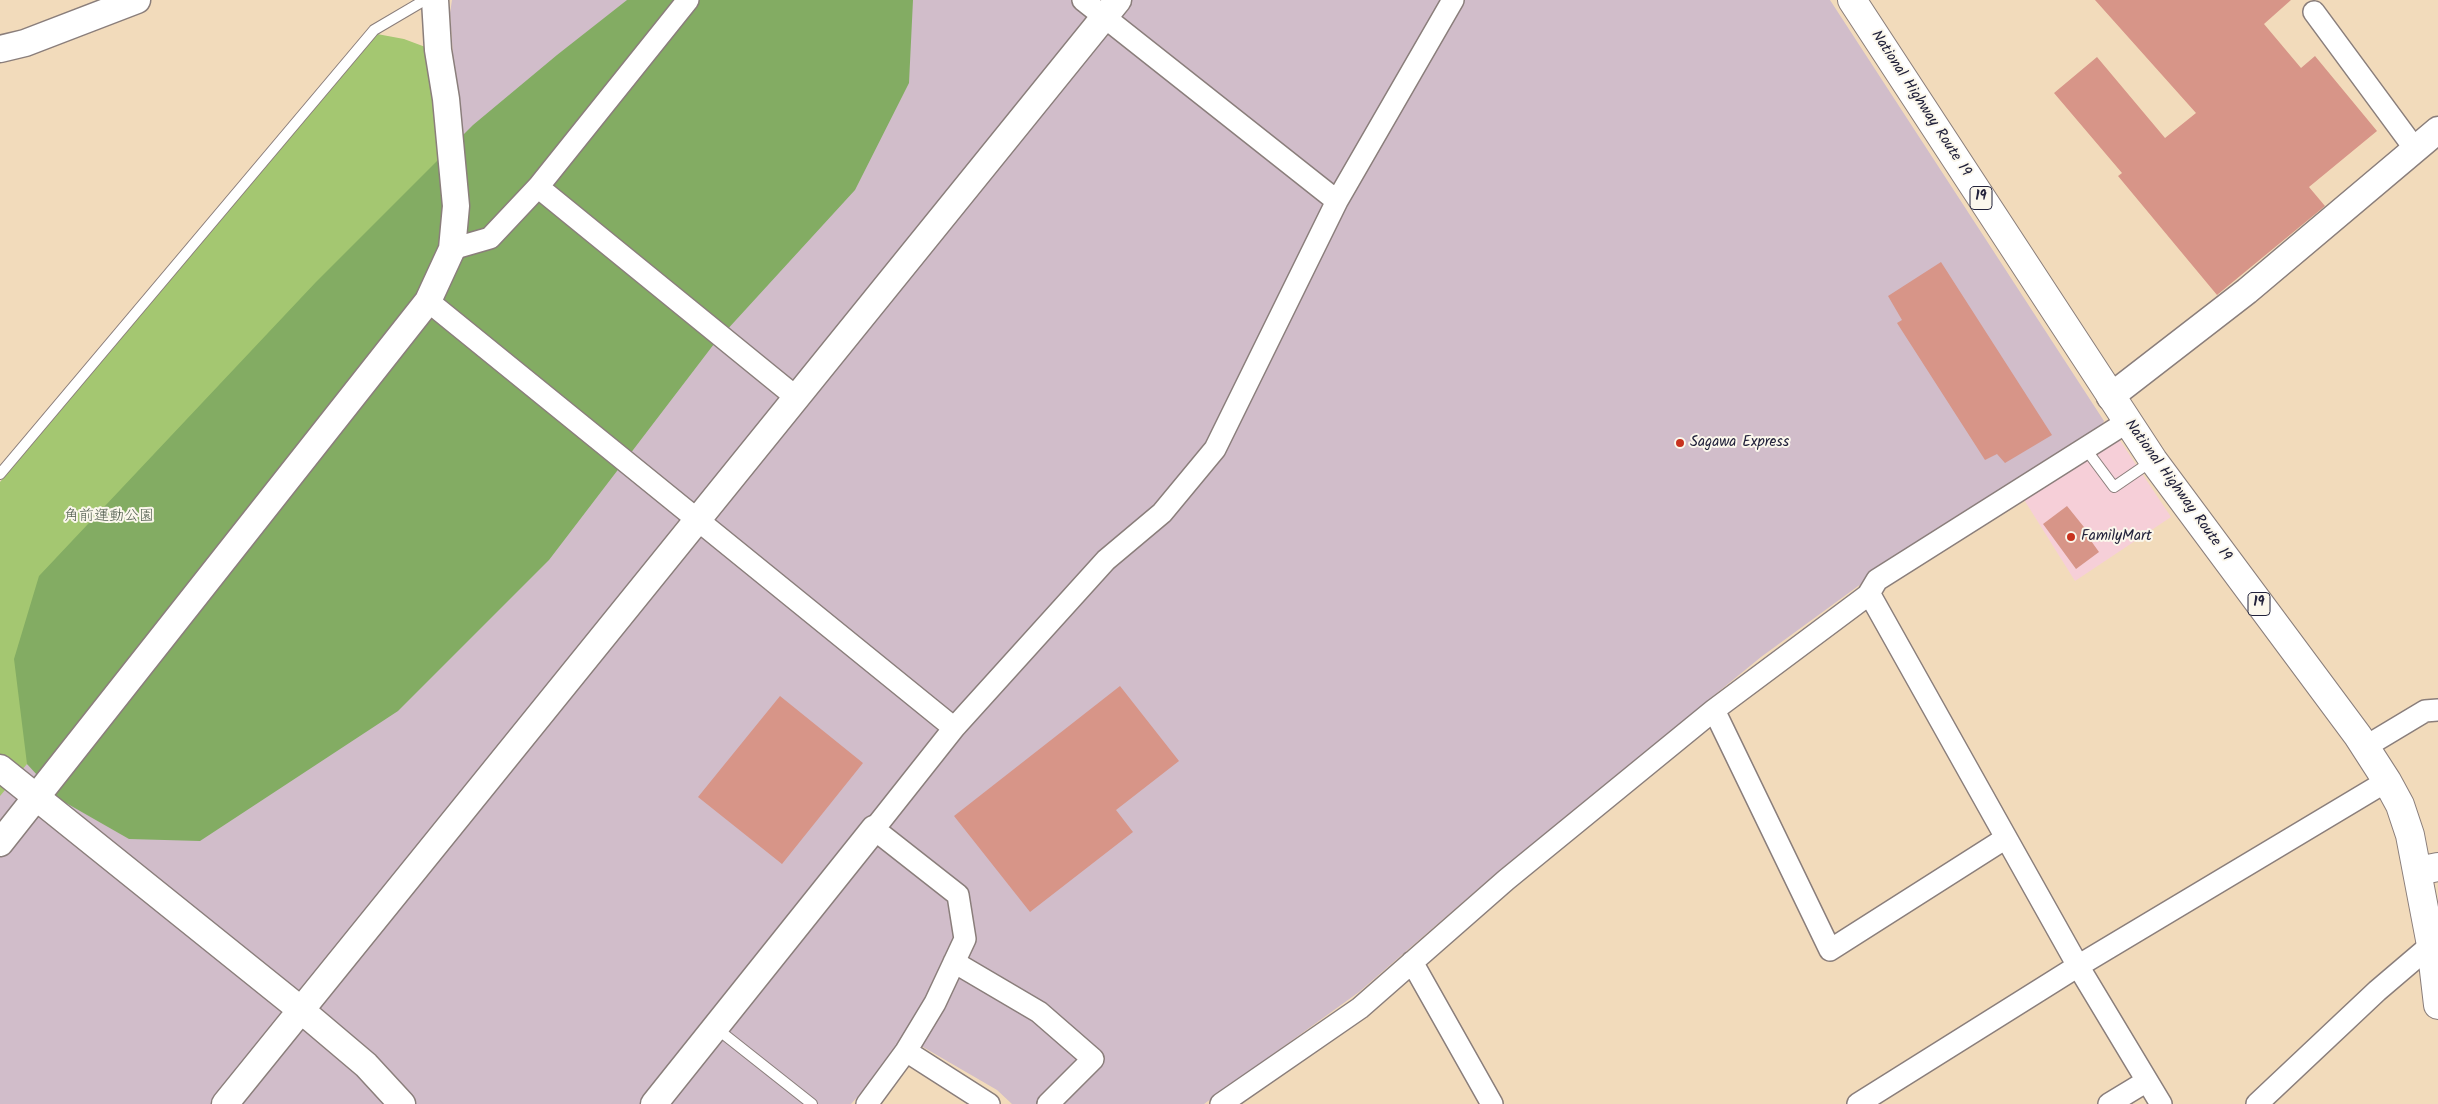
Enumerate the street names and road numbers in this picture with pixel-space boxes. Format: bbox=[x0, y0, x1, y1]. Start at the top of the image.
street label: National Highway Route 19 bbox=[1866, 28, 1974, 180]
road number: 19 bbox=[1970, 187, 1992, 210]
street label: National Highway Route 19 bbox=[2120, 417, 2234, 565]
road number: 19 bbox=[2248, 592, 2270, 616]

